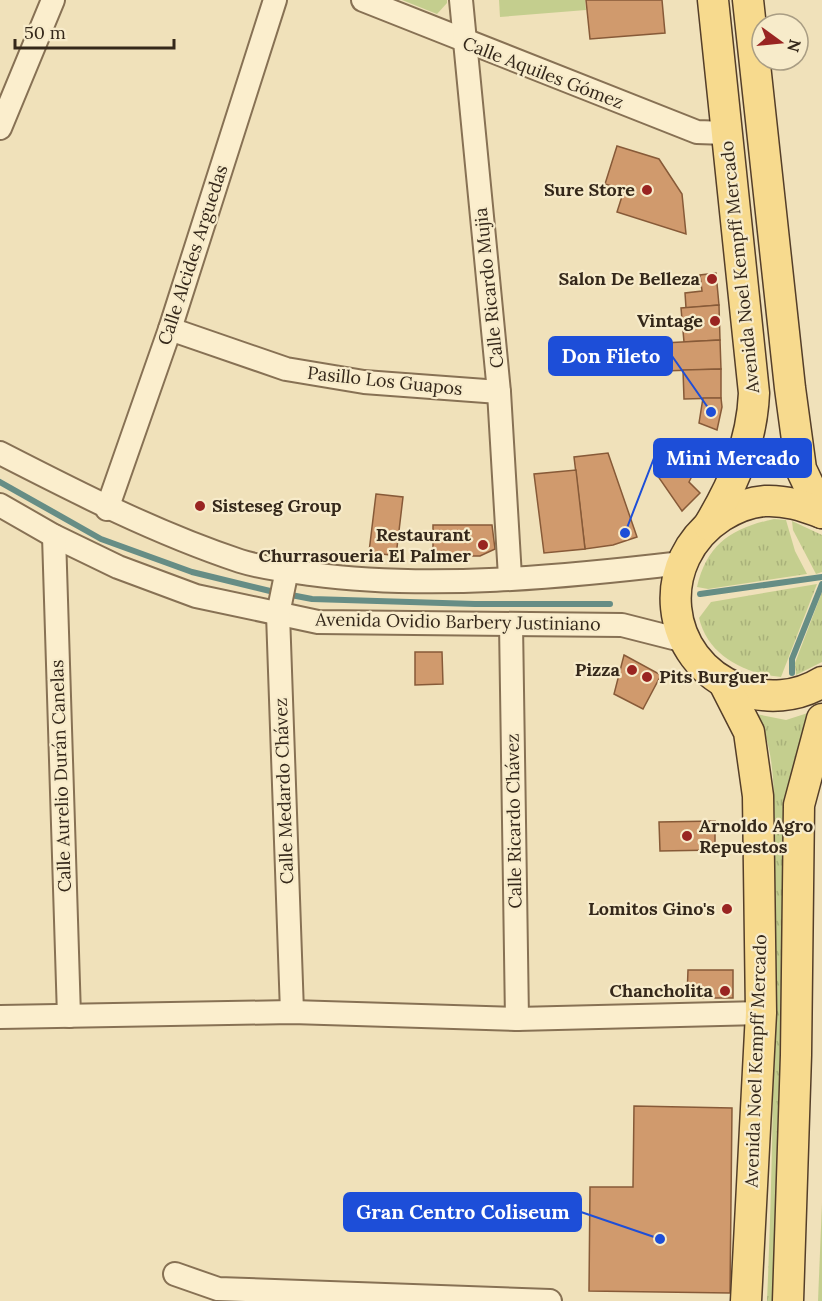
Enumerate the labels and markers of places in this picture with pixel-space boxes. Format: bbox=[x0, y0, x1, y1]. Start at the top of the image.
place label: Sure Store bbox=[544, 178, 635, 201]
marker: Sure Store bbox=[640, 183, 654, 197]
place label: Salon De Belleza bbox=[559, 267, 701, 290]
marker: Salon De Belleza bbox=[705, 272, 719, 286]
place label: Vintage bbox=[637, 309, 703, 332]
marker: Vintage bbox=[708, 314, 722, 328]
callout: Don Fileto bbox=[549, 337, 672, 375]
callout: Mini Mercado bbox=[654, 439, 811, 477]
place label: Sisteseg Group bbox=[212, 494, 342, 517]
marker: Sisteseg Group bbox=[193, 499, 207, 513]
place label: Restaurant Churrasoueria El Palmer bbox=[259, 523, 472, 567]
marker: Restaurant Churrasoueria El Palmer bbox=[476, 538, 490, 552]
place label: Pizza bbox=[575, 658, 621, 681]
marker: Pizza bbox=[625, 663, 639, 677]
place label: Pits Burguer bbox=[659, 665, 768, 688]
marker: Pits Burguer bbox=[640, 670, 654, 684]
place label: Arnoldo Agro Repuestos bbox=[699, 814, 813, 858]
marker: Arnoldo Agro Repuestos bbox=[680, 829, 694, 843]
place label: Lomitos Gino's bbox=[588, 897, 715, 920]
marker: Lomitos Gino's bbox=[720, 902, 734, 916]
place label: Chancholita bbox=[610, 979, 714, 1002]
marker: Chancholita bbox=[718, 984, 732, 998]
callout: Gran Centro Coliseum bbox=[344, 1193, 581, 1231]

